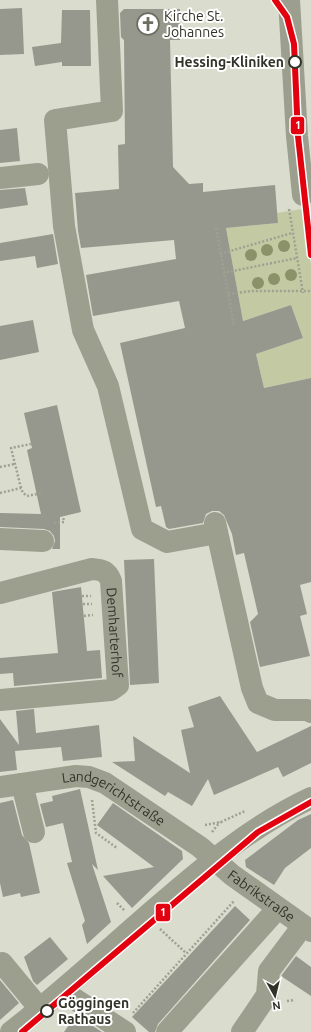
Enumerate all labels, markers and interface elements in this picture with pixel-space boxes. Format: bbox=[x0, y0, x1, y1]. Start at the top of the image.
place label: Kirche St. Johannes bbox=[164, 8, 224, 40]
church icon: Kirche St. Johannes bbox=[135, 11, 161, 37]
place label: Hessing-Kliniken bbox=[174, 54, 284, 70]
marker: Hessing-Kliniken bbox=[288, 55, 302, 69]
line badge: 1 bbox=[290, 116, 305, 135]
text: 1 bbox=[295, 119, 301, 131]
street label: Demharterhof bbox=[103, 587, 126, 679]
street label: Landgerichtstraße bbox=[61, 768, 168, 829]
street label: Fabrikstraße bbox=[225, 867, 298, 925]
line badge: 1 bbox=[155, 903, 171, 922]
text: 1 bbox=[160, 906, 166, 918]
north arrow bbox=[255, 976, 295, 1016]
place label: Göggingen Rathaus bbox=[58, 995, 129, 1027]
text: N bbox=[271, 999, 281, 1012]
marker: Göggingen Rathaus bbox=[40, 1004, 54, 1018]

